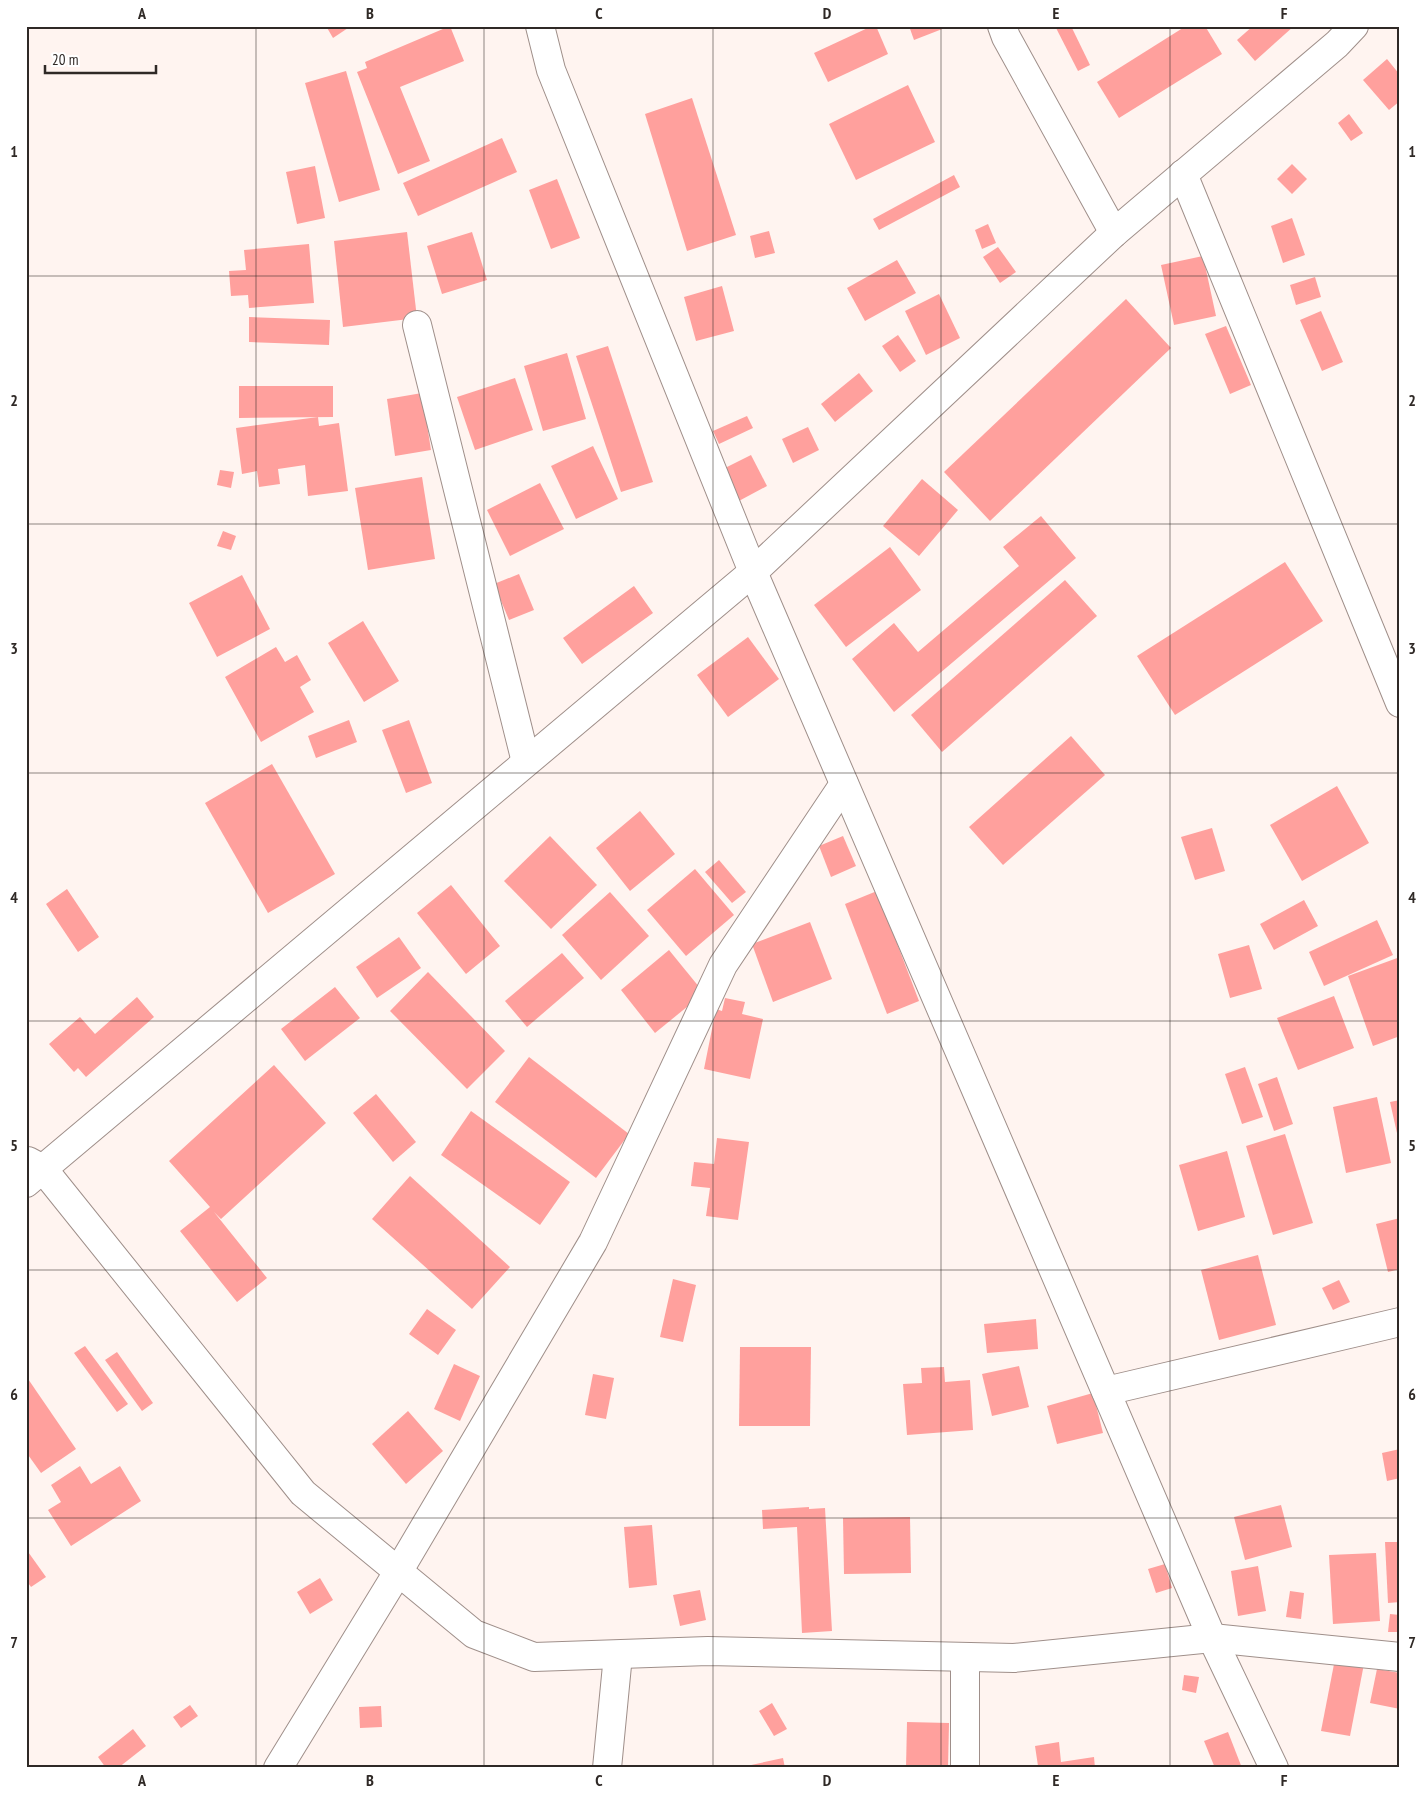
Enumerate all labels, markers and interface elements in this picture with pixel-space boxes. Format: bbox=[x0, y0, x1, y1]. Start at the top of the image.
text: A bbox=[137, 3, 147, 23]
text: B bbox=[366, 3, 374, 23]
text: C bbox=[595, 3, 603, 23]
text: D bbox=[823, 3, 832, 23]
text: E bbox=[1053, 3, 1060, 23]
text: F bbox=[1281, 3, 1288, 23]
scale bar bbox=[45, 42, 156, 74]
text: 20 m bbox=[52, 50, 78, 69]
text: 1 bbox=[10, 141, 18, 161]
text: 1 bbox=[1408, 141, 1416, 161]
text: 2 bbox=[10, 390, 18, 410]
text: 2 bbox=[1408, 390, 1416, 410]
text: 3 bbox=[10, 638, 18, 658]
text: 3 bbox=[1408, 638, 1416, 658]
text: 4 bbox=[10, 887, 18, 907]
text: 4 bbox=[1408, 887, 1416, 907]
text: 5 bbox=[10, 1135, 18, 1155]
text: 5 bbox=[1408, 1135, 1416, 1155]
text: 6 bbox=[10, 1384, 18, 1404]
text: 6 bbox=[1408, 1384, 1416, 1404]
text: 7 bbox=[10, 1632, 18, 1652]
text: 7 bbox=[1408, 1632, 1416, 1652]
text: A bbox=[137, 1770, 147, 1790]
text: B bbox=[366, 1770, 374, 1790]
text: C bbox=[595, 1770, 603, 1790]
text: D bbox=[823, 1770, 832, 1790]
text: E bbox=[1053, 1770, 1060, 1790]
text: F bbox=[1281, 1770, 1288, 1790]

